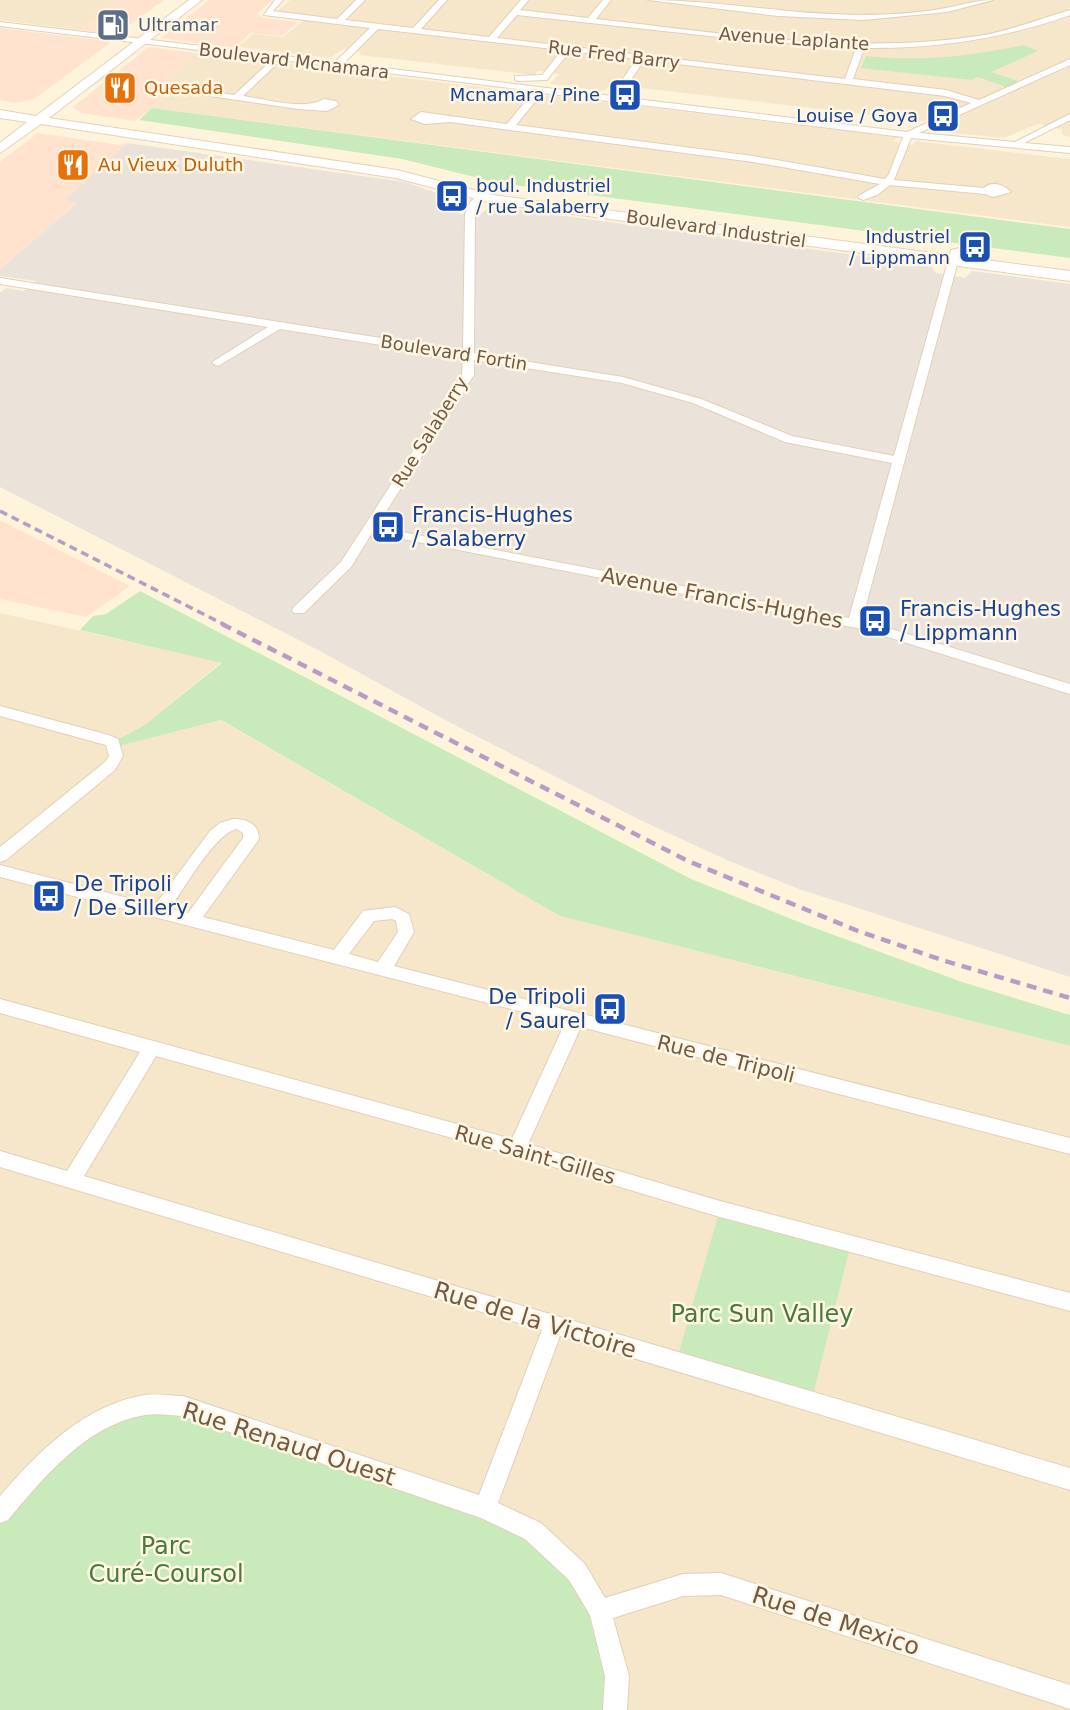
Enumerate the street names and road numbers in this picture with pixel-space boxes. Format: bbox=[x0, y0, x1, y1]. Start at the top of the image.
street label: Avenue Laplante bbox=[718, 23, 870, 54]
street label: Rue Fred Barry bbox=[547, 36, 682, 73]
street label: Boulevard Mcnamara bbox=[198, 38, 390, 83]
street label: Boulevard Industriel bbox=[625, 205, 807, 252]
street label: Boulevard Fortin bbox=[379, 331, 529, 374]
street label: Rue Salaberry bbox=[387, 372, 472, 491]
street label: Avenue Francis-Hughes bbox=[599, 563, 845, 633]
street label: Rue de Tripoli bbox=[654, 1030, 798, 1088]
street label: Rue Saint-Gilles bbox=[452, 1121, 618, 1189]
street label: Rue de la Victoire bbox=[430, 1276, 640, 1364]
street label: Rue Renaud Ouest bbox=[179, 1396, 399, 1492]
street label: Rue de Mexico bbox=[749, 1581, 923, 1661]

